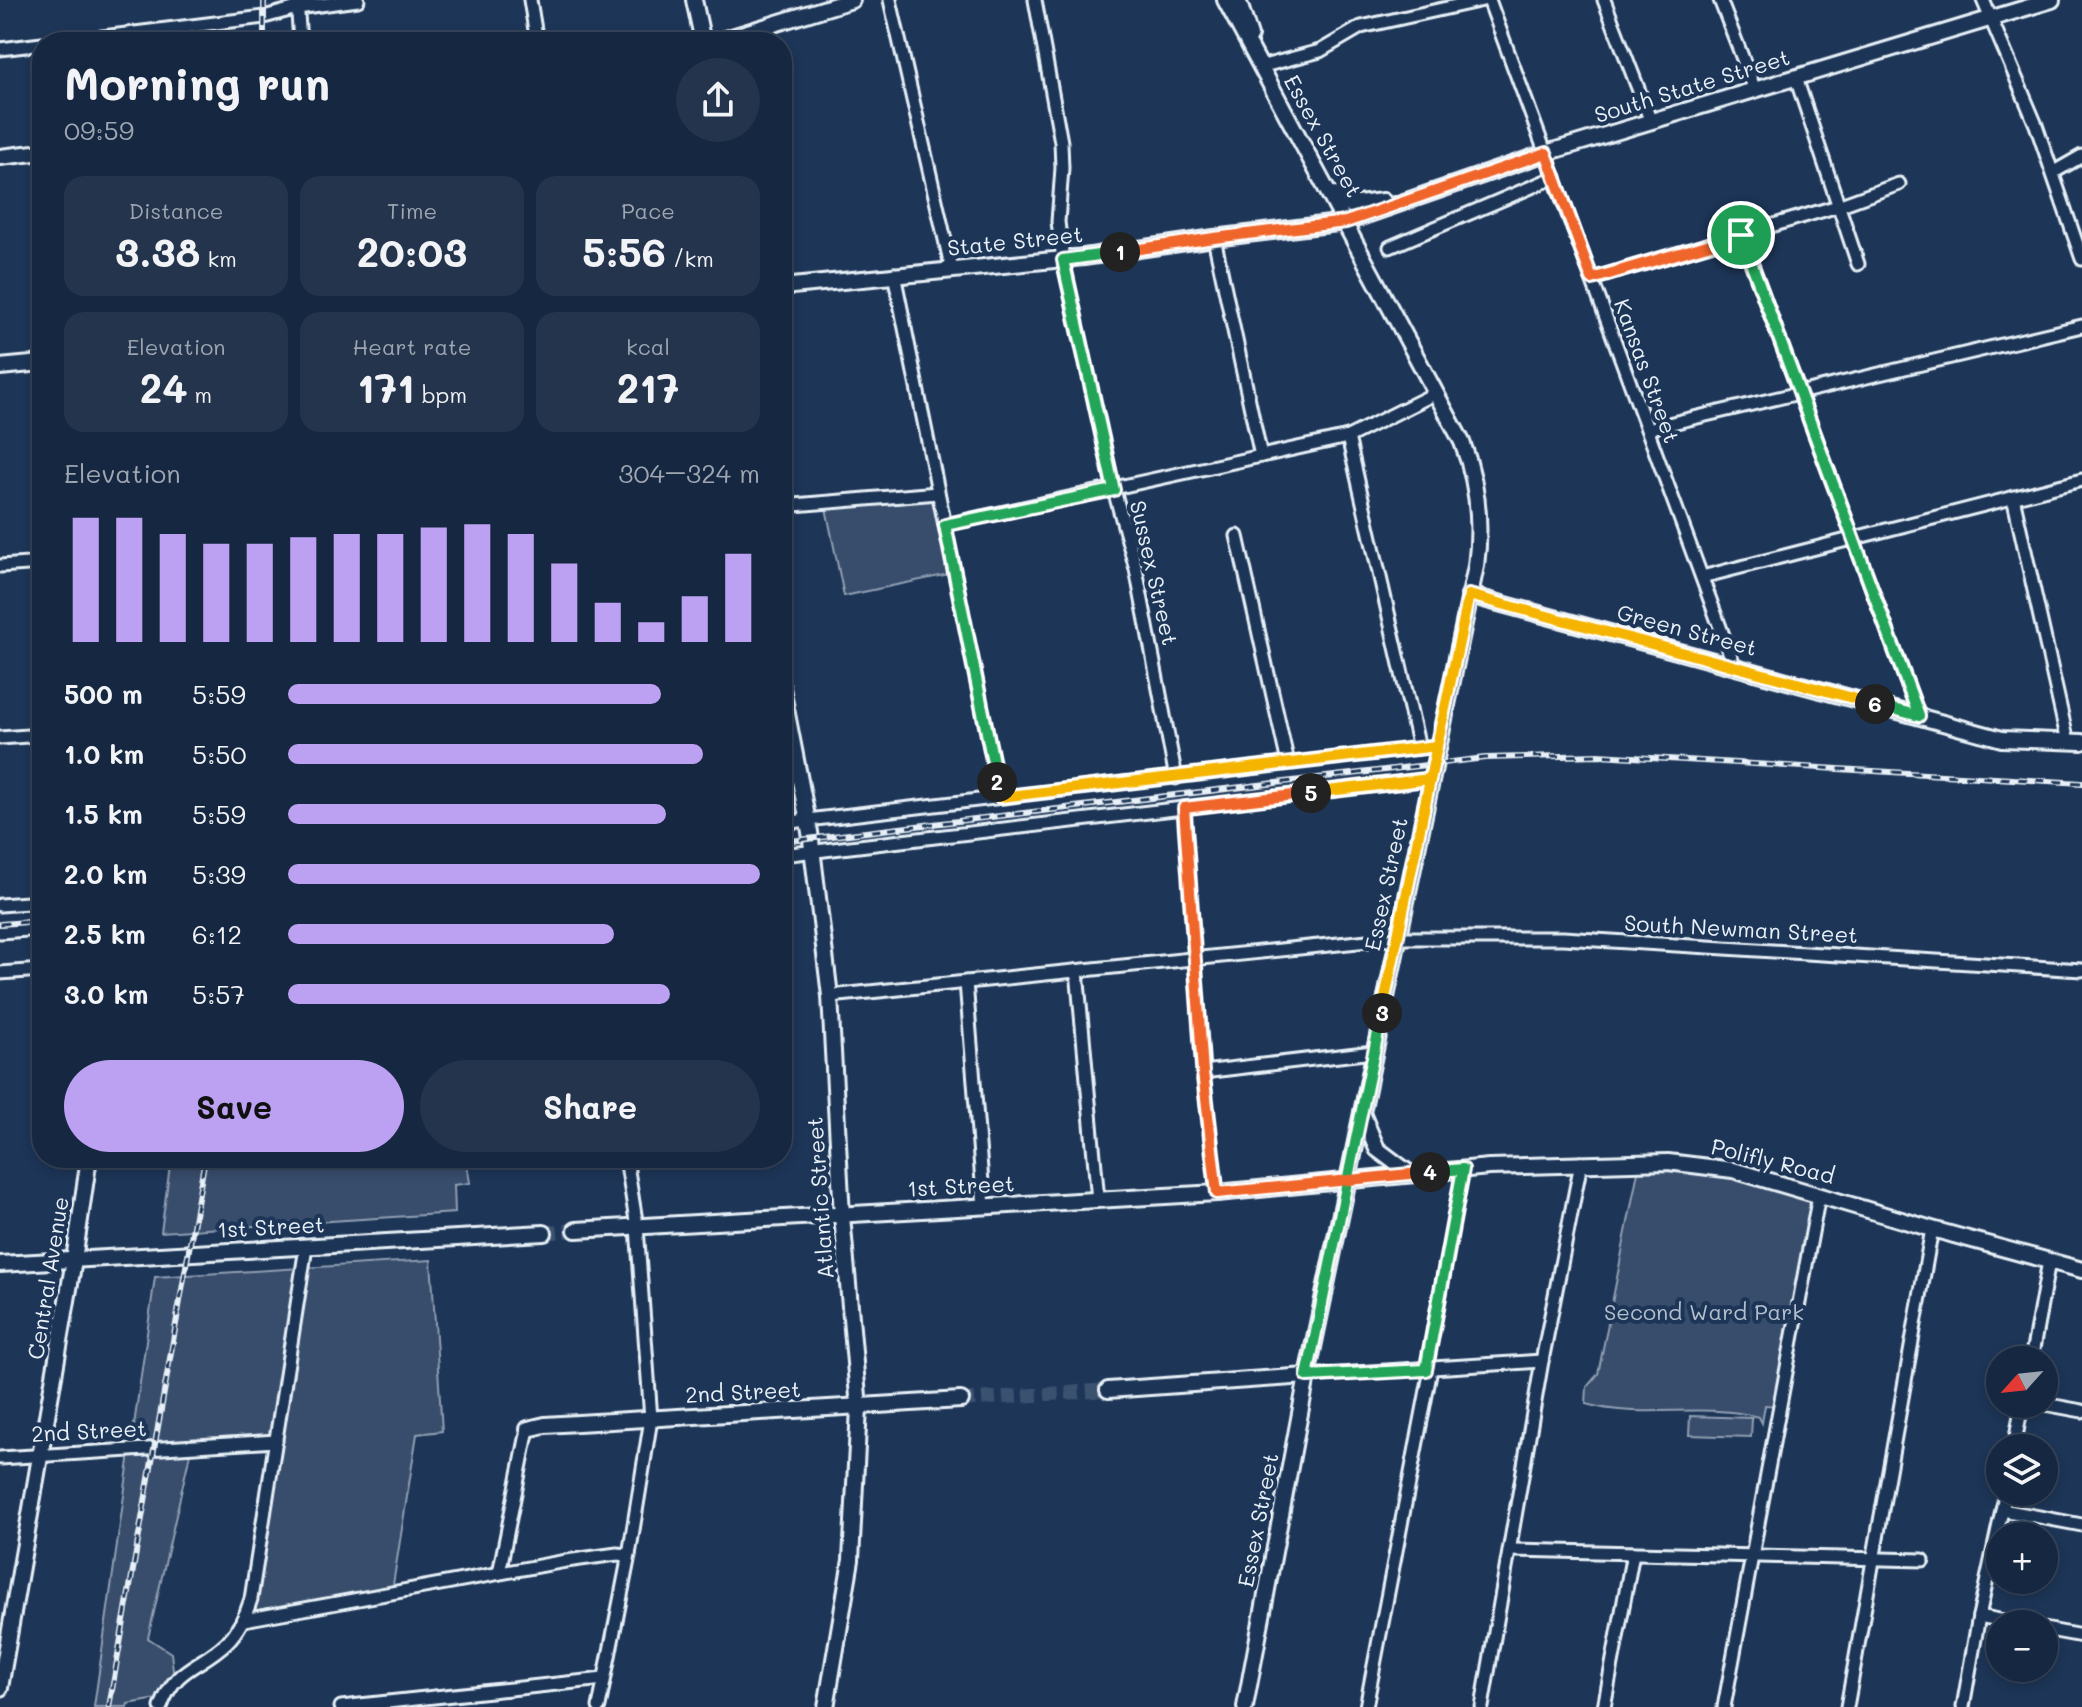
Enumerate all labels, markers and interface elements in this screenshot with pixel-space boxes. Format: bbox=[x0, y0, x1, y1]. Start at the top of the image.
street label: South State Street bbox=[1591, 42, 1793, 129]
text: Morning run bbox=[64, 54, 330, 111]
button: share bbox=[676, 58, 760, 142]
street label: Essex Street bbox=[1278, 69, 1369, 202]
text: 09:59 bbox=[64, 113, 134, 147]
text: Distance bbox=[129, 196, 223, 225]
text: Time bbox=[387, 196, 437, 225]
text: Pace bbox=[621, 196, 675, 225]
pin bbox=[1707, 201, 1775, 269]
icon: arrive bbox=[1719, 213, 1763, 257]
street label: State Street bbox=[946, 219, 1084, 262]
text: 3.38 bbox=[115, 225, 200, 277]
text: 20:03 bbox=[357, 225, 467, 277]
text: 5:56 bbox=[582, 225, 666, 277]
pin: 1 bbox=[1100, 232, 1140, 272]
text: 1 bbox=[1115, 237, 1125, 266]
text: km bbox=[200, 244, 237, 273]
text: /km bbox=[666, 244, 714, 273]
street label: Kansas Street bbox=[1608, 295, 1687, 447]
text: Elevation bbox=[127, 332, 225, 361]
text: Heart rate bbox=[353, 332, 471, 361]
text: kcal bbox=[626, 332, 670, 361]
text: 24 bbox=[140, 361, 188, 413]
text: 171 bbox=[357, 361, 415, 413]
text: 217 bbox=[617, 361, 679, 413]
text: m bbox=[188, 380, 212, 409]
text: bpm bbox=[415, 380, 467, 409]
text: Elevation bbox=[64, 456, 181, 490]
text: 304–324 m bbox=[618, 456, 760, 490]
street label: Sussex Street bbox=[1124, 498, 1185, 648]
street label: Green Street bbox=[1614, 597, 1760, 662]
text: 500 m bbox=[64, 677, 143, 711]
text: 5:59 bbox=[192, 677, 246, 711]
pin: 6 bbox=[1855, 684, 1895, 724]
text: 6 bbox=[1868, 689, 1882, 718]
text: 1.0 km bbox=[64, 737, 144, 771]
text: 5:50 bbox=[192, 737, 246, 771]
pin: 2 bbox=[977, 762, 1017, 802]
text: 2 bbox=[991, 767, 1003, 796]
pin: 5 bbox=[1291, 773, 1331, 813]
text: 5 bbox=[1305, 778, 1317, 807]
text: 1.5 km bbox=[64, 797, 143, 831]
text: 5:59 bbox=[192, 797, 246, 831]
street label: Essex Street bbox=[1357, 814, 1414, 953]
text: 2.0 km bbox=[64, 857, 147, 891]
text: 5:39 bbox=[192, 857, 246, 891]
street label: South Newman Street bbox=[1623, 908, 1859, 949]
text: 2.5 km bbox=[64, 917, 146, 951]
text: 6:12 bbox=[192, 917, 242, 951]
text: 3.0 km bbox=[64, 977, 148, 1011]
text: 5:57 bbox=[192, 977, 245, 1011]
pin: 3 bbox=[1362, 993, 1402, 1033]
text: 3 bbox=[1375, 998, 1389, 1027]
button: Save bbox=[64, 1060, 404, 1152]
button: Share bbox=[420, 1060, 760, 1152]
street label: Atlantic Street bbox=[799, 1116, 840, 1280]
street label: Polifly Road bbox=[1708, 1131, 1838, 1190]
pin: 4 bbox=[1410, 1152, 1450, 1192]
text: 4 bbox=[1423, 1157, 1437, 1186]
street label: 1st Street bbox=[907, 1168, 1015, 1203]
street label: Central Avenue bbox=[20, 1194, 75, 1361]
street label: 1st Street bbox=[217, 1209, 325, 1244]
park label: Second Ward Park bbox=[1604, 1297, 1804, 1326]
north arrow bbox=[1986, 1346, 2058, 1418]
map controls bbox=[1986, 1346, 2058, 1682]
street label: 2nd Street bbox=[685, 1374, 801, 1409]
street label: 2nd Street bbox=[31, 1413, 147, 1448]
button: layers bbox=[1986, 1434, 2058, 1506]
street label: Essex Street bbox=[1230, 1450, 1285, 1589]
button: + bbox=[1986, 1522, 2058, 1594]
button: − bbox=[1986, 1610, 2058, 1682]

